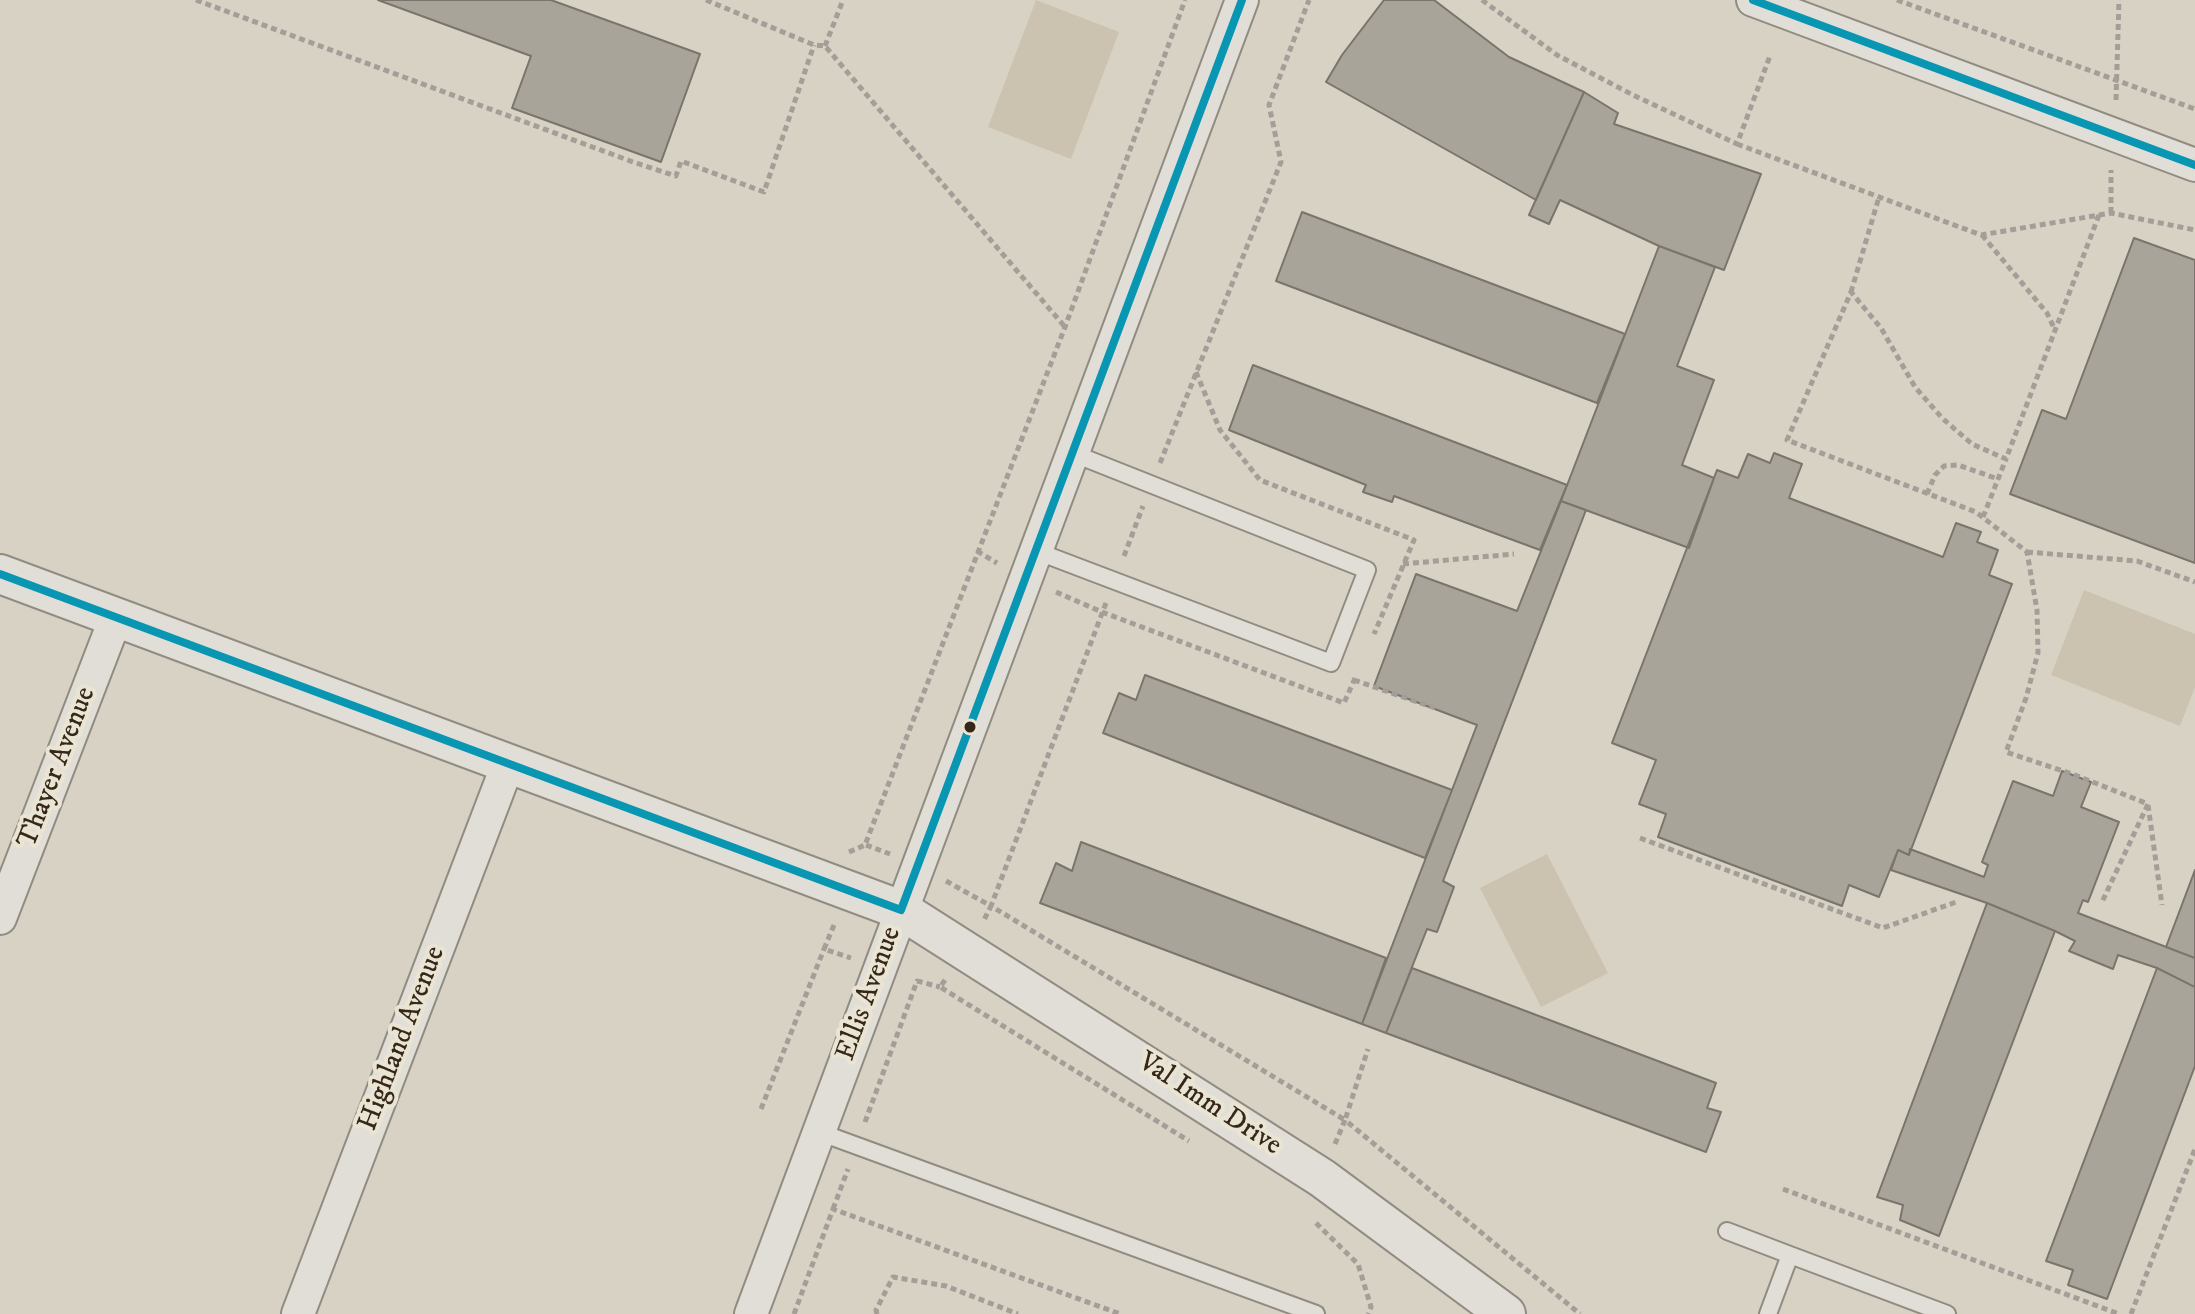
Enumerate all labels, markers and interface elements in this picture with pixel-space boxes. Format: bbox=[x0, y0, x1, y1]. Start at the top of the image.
street label: Thayer Avenue bbox=[12, 683, 104, 853]
unlabelled marker bbox=[962, 719, 978, 735]
street label: Ellis Avenue bbox=[830, 923, 910, 1065]
street label: Highland Avenue bbox=[352, 942, 454, 1136]
street label: Val Imm Drive bbox=[1131, 1046, 1287, 1164]

